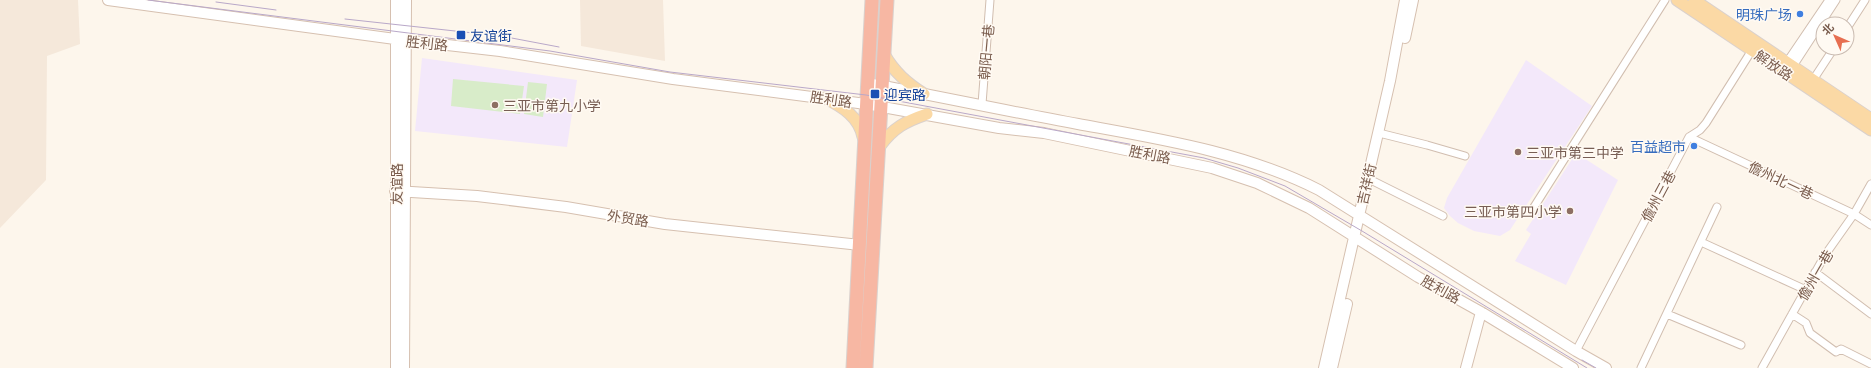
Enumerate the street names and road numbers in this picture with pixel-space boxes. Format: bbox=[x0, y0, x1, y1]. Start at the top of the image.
street label: 朝阳一巷 bbox=[975, 23, 997, 81]
street label: 胜利路 bbox=[405, 32, 449, 54]
street label: 解放路 bbox=[1752, 46, 1796, 84]
street label: 胜利路 bbox=[809, 88, 853, 110]
street label: 胜利路 bbox=[1128, 142, 1172, 166]
street label: 儋州北一巷 bbox=[1746, 158, 1816, 202]
street label: 吉祥街 bbox=[1353, 162, 1379, 206]
street label: 友谊路 bbox=[388, 163, 405, 205]
street label: 儋州三巷 bbox=[1637, 167, 1679, 225]
street label: 外贸路 bbox=[606, 206, 650, 230]
street label: 儋州一巷 bbox=[1794, 247, 1836, 303]
street label: 胜利路 bbox=[1419, 271, 1463, 307]

